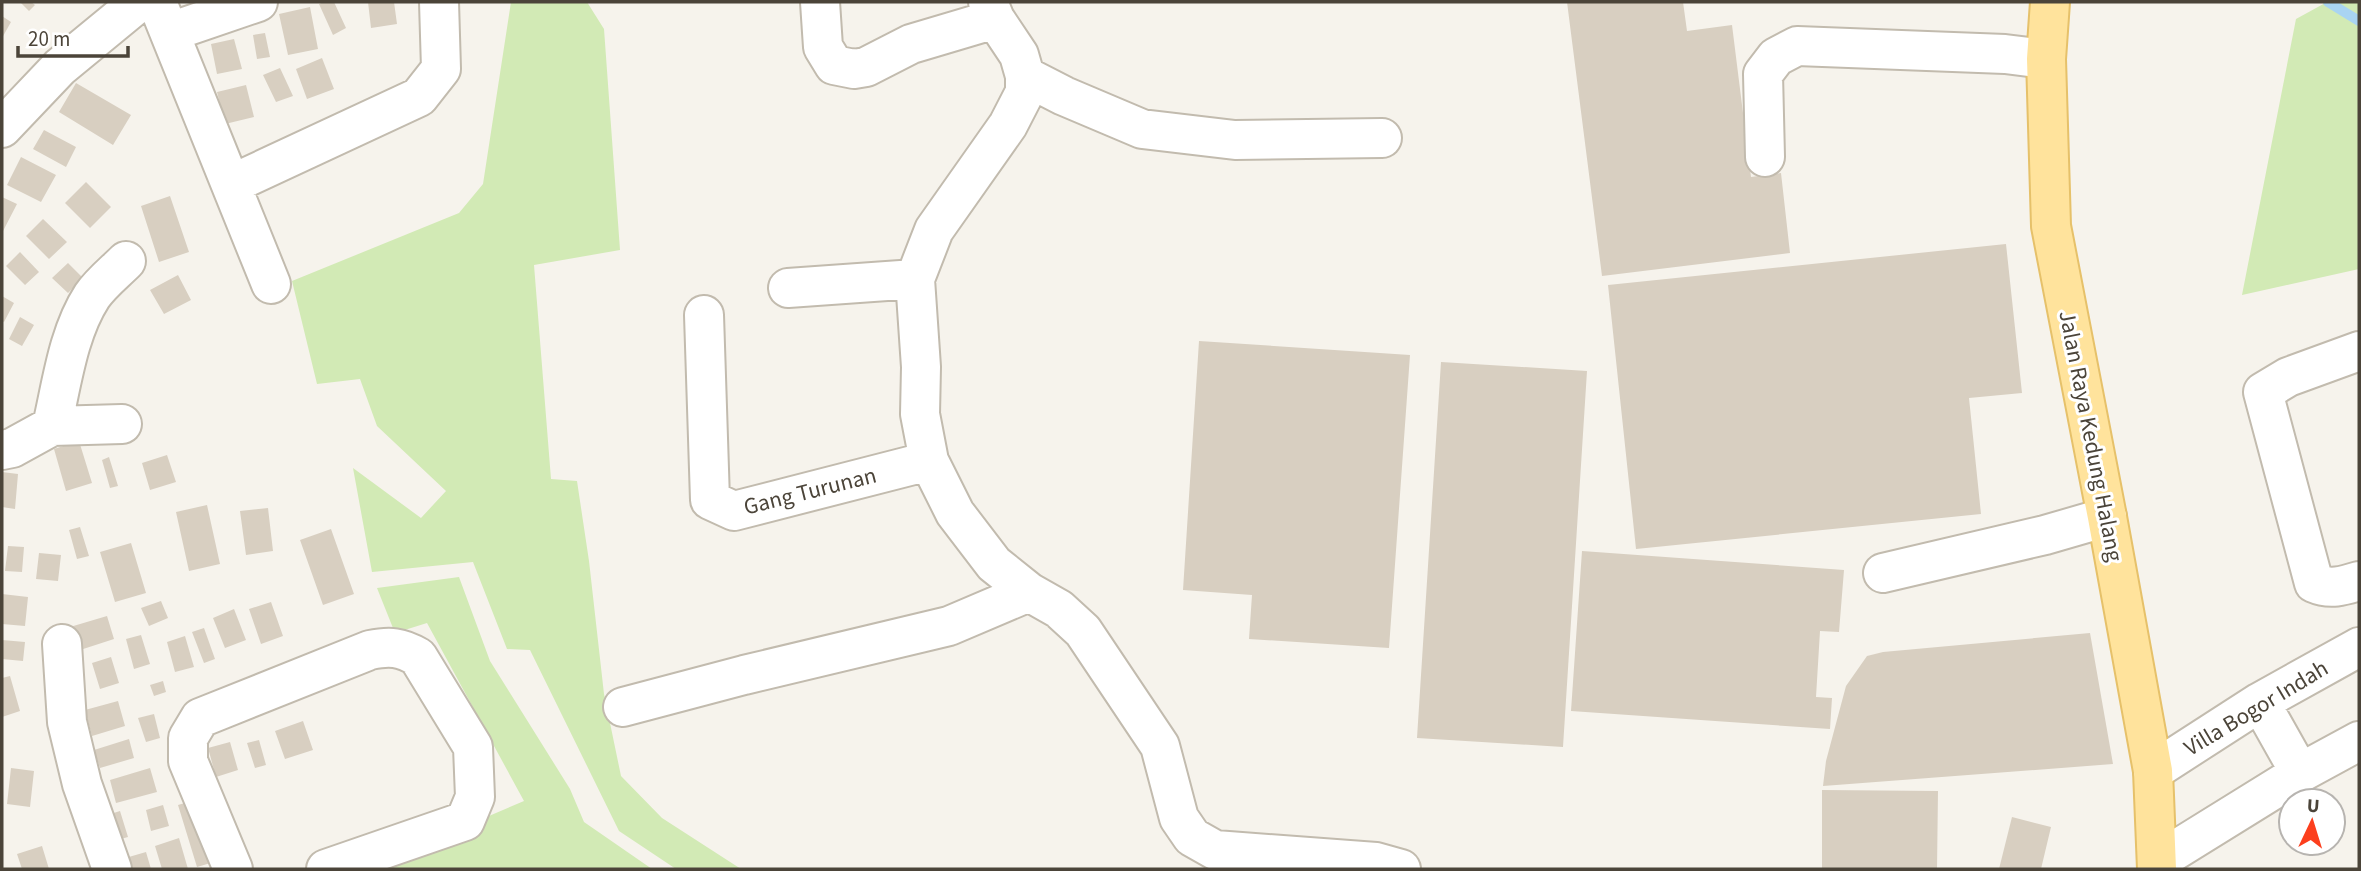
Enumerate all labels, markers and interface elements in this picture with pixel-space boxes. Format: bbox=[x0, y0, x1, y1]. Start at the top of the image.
scale bar bbox=[18, 14, 128, 58]
text: 20 m bbox=[28, 24, 70, 54]
street label: Jalan Raya Kedung Halang bbox=[2050, 308, 2132, 565]
street label: Gang Turunan bbox=[740, 459, 880, 523]
street label: Villa Bogor Indah bbox=[2178, 652, 2334, 764]
north arrow bbox=[2277, 787, 2347, 857]
text: U bbox=[2306, 793, 2320, 820]

